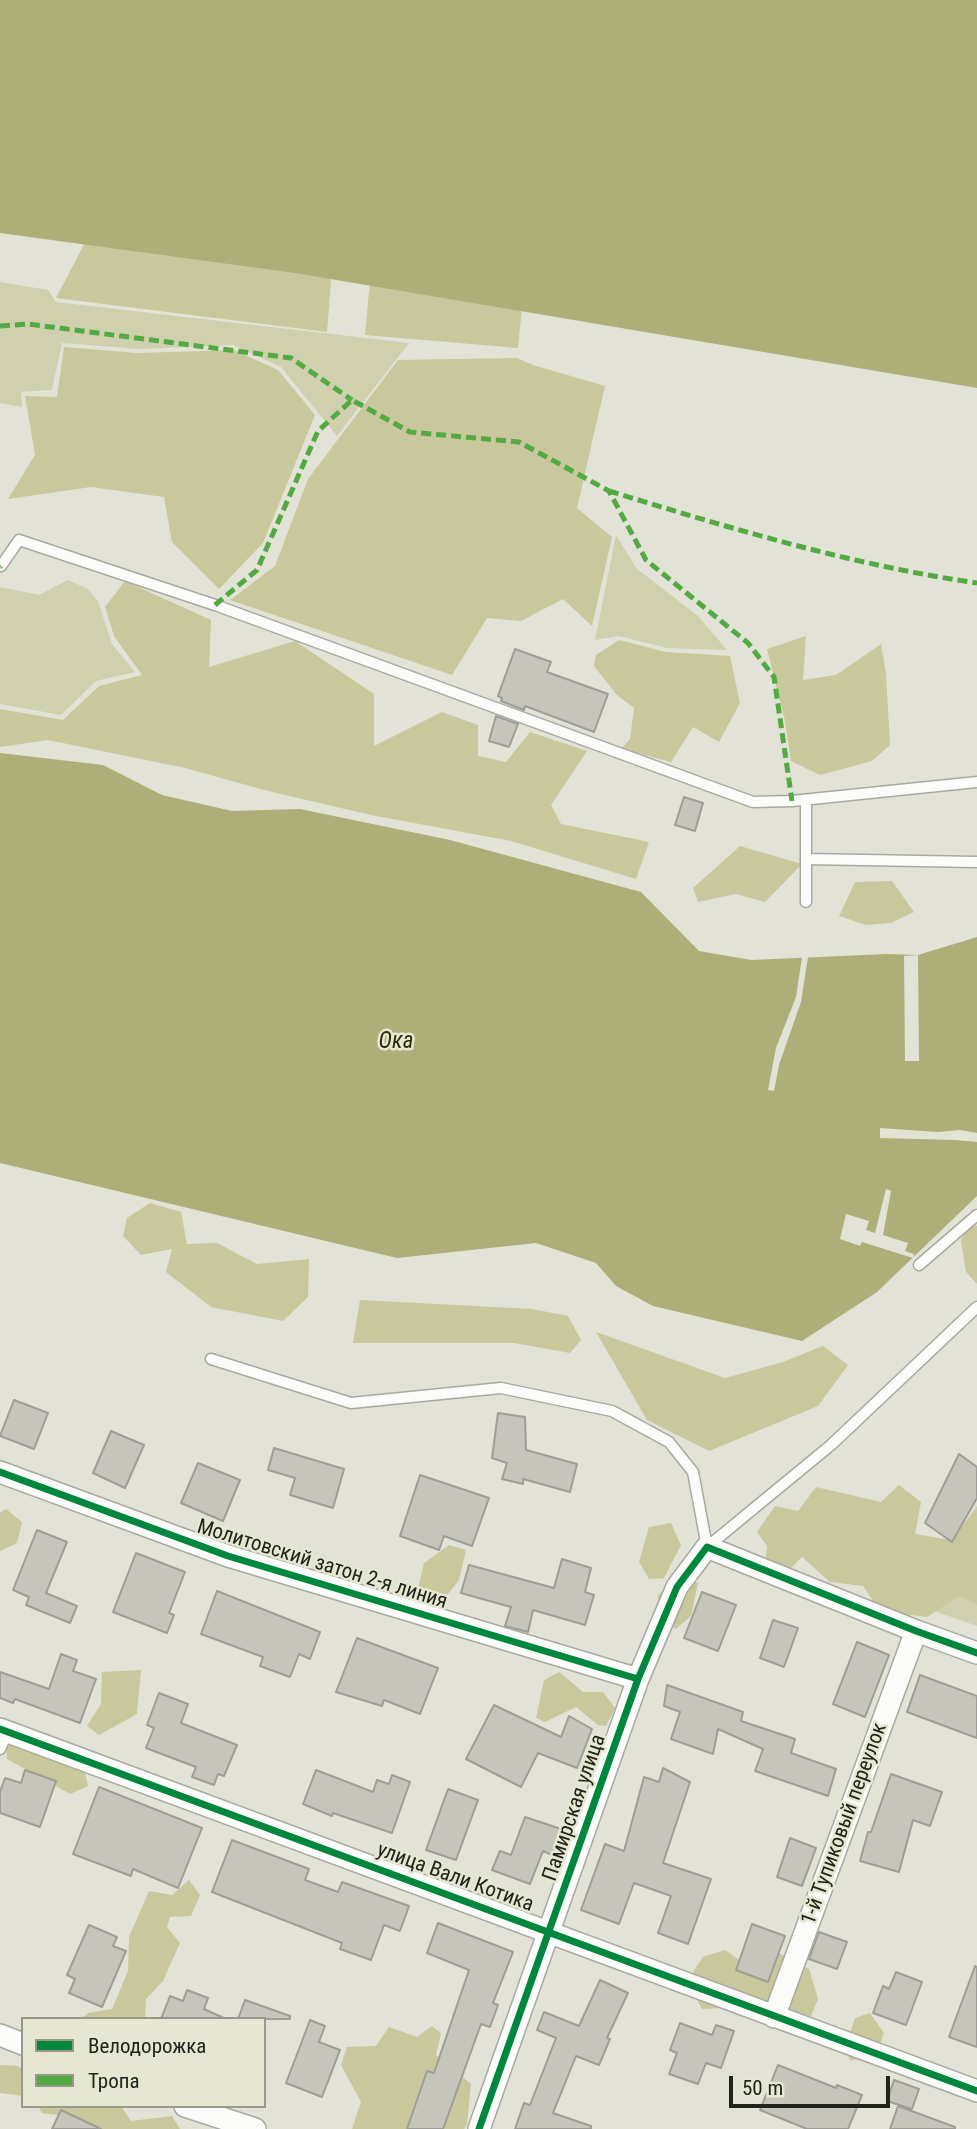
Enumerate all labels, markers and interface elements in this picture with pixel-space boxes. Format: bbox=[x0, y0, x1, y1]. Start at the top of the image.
water label: Ока bbox=[379, 1028, 413, 1056]
street label: Молитовский затон 2-я линия bbox=[194, 1515, 450, 1615]
street label: 1-й Тупиковый переулок bbox=[797, 1720, 893, 1928]
street label: Памирская улица bbox=[538, 1731, 612, 1885]
street label: улица Вали Котика bbox=[373, 1838, 537, 1918]
legend bbox=[21, 2017, 266, 2108]
text: Велодорожка bbox=[88, 2034, 206, 2058]
scale bar bbox=[732, 2062, 893, 2106]
text: Тропа bbox=[88, 2069, 139, 2093]
text: 50 m bbox=[742, 2076, 783, 2100]

